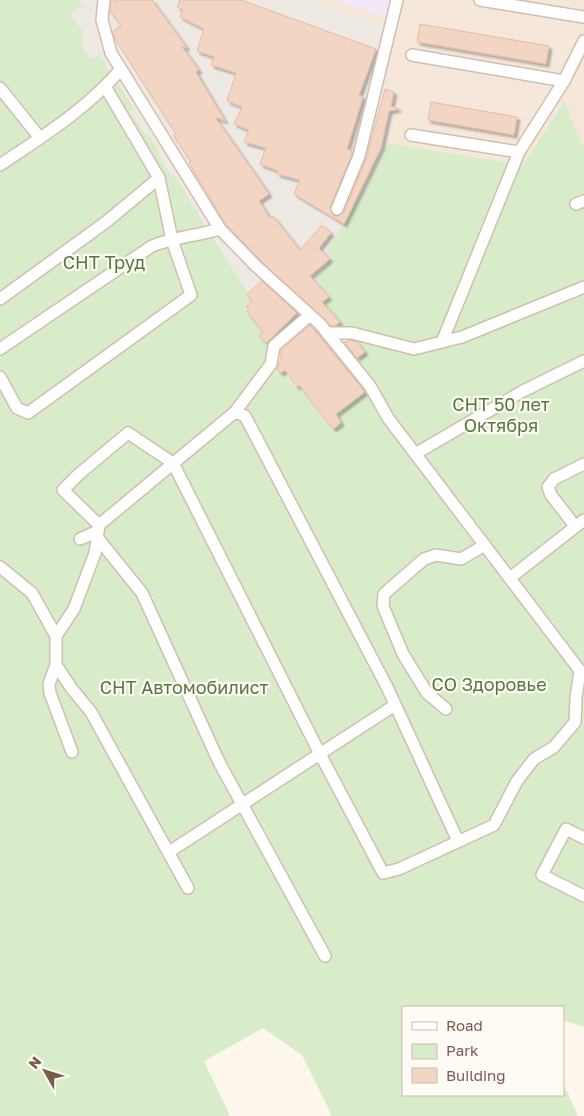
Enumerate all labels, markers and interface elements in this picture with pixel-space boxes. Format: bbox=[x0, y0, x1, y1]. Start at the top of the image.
park label: СНТ Труд bbox=[63, 251, 145, 273]
park label: СНТ 50 лет Октября bbox=[452, 393, 550, 436]
park label: СО Здоровье bbox=[431, 673, 547, 695]
park label: СНТ Автомобилист bbox=[100, 676, 269, 698]
legend bbox=[402, 1006, 564, 1096]
text: Road bbox=[446, 1016, 483, 1034]
text: Park bbox=[446, 1041, 479, 1059]
north arrow bbox=[20, 1046, 70, 1096]
text: N bbox=[25, 1053, 44, 1072]
text: Building bbox=[446, 1066, 506, 1084]

